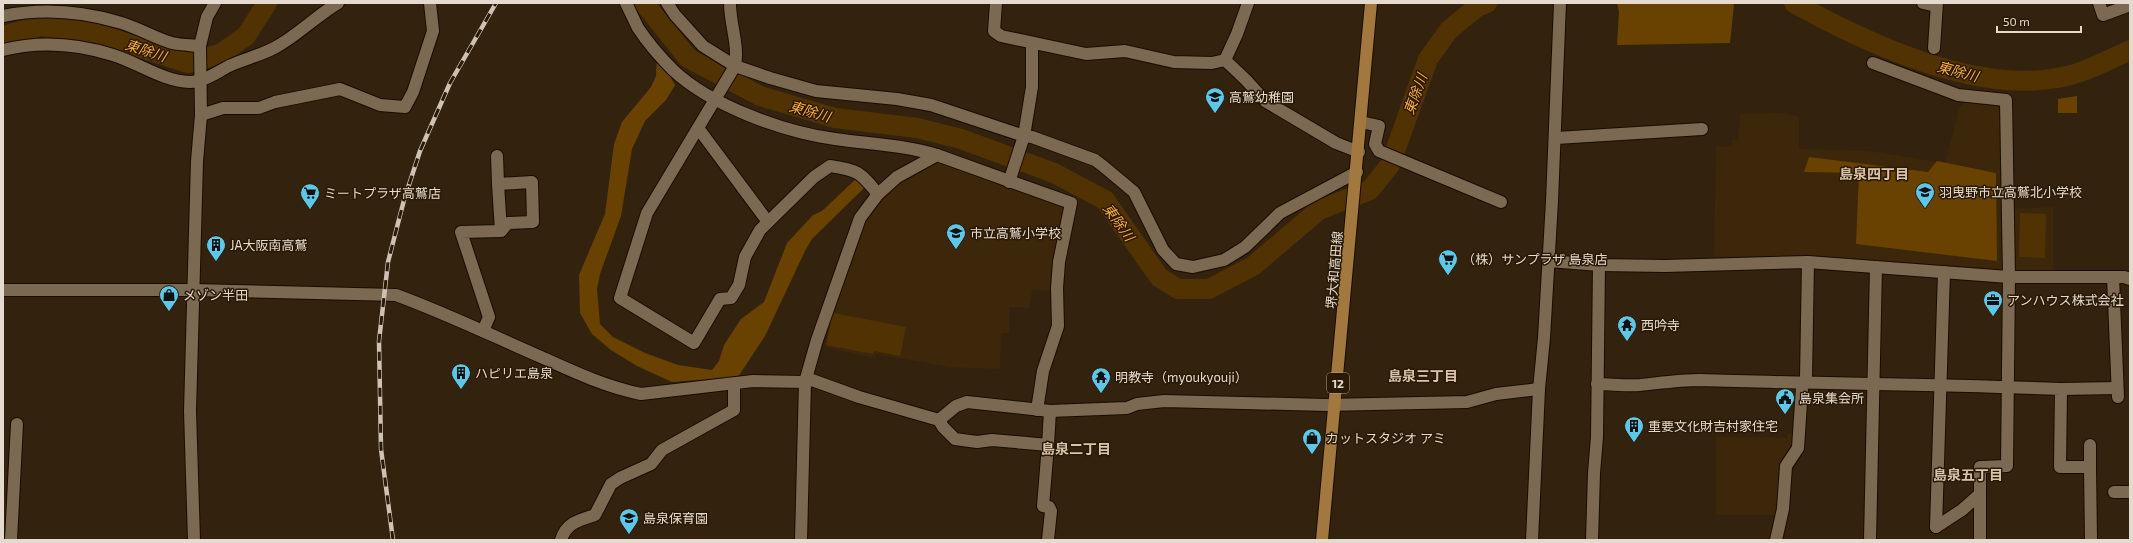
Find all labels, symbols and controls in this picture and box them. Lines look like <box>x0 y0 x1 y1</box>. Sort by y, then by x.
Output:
scale bar <box>1997 8 2081 34</box>
text: 50 m <box>2003 14 2030 28</box>
water label: 東除川 <box>123 35 171 65</box>
water label: 東除川 <box>1936 57 1982 85</box>
water label: 東除川 <box>1400 69 1431 117</box>
school or university icon: 高鷲幼稚園 <box>1204 86 1226 114</box>
place label: 高鷲幼稚園 <box>1229 89 1294 105</box>
water label: 東除川 <box>787 97 834 126</box>
district label: 島泉四丁目 <box>1839 165 1909 182</box>
school or university icon: 羽曳野市立高鷲北小学校 <box>1914 181 1936 209</box>
supermarket icon: ミートプラザ高鷲店 <box>299 182 321 210</box>
place label: 羽曳野市立高鷲北小学校 <box>1939 184 2082 200</box>
place label: ミートプラザ高鷲店 <box>324 185 441 201</box>
water label: 東除川 <box>1100 200 1139 246</box>
school or university icon: 市立高鷲小学校 <box>945 222 967 250</box>
place label: 市立高鷲小学校 <box>970 225 1061 241</box>
street label: 堺大和高田線 <box>1323 230 1345 310</box>
building icon: JA大阪南高鷲 <box>205 234 227 262</box>
place label: JA大阪南高鷲 <box>230 237 308 253</box>
supermarket icon: （株）サンプラザ 島泉店 <box>1437 248 1459 276</box>
place label: （株）サンプラザ 島泉店 <box>1462 251 1608 267</box>
shop icon: メゾン半田 <box>158 284 180 312</box>
place label: メゾン半田 <box>183 287 248 303</box>
office icon: アンハウス株式会社 <box>1982 289 2004 317</box>
place label: アンハウス株式会社 <box>2007 292 2123 308</box>
temple icon: 西吟寺 <box>1616 314 1638 342</box>
place label: 西吟寺 <box>1641 317 1680 333</box>
building icon: ハピリエ島泉 <box>450 362 472 390</box>
place label: ハピリエ島泉 <box>475 365 553 381</box>
temple icon: 明教寺（myoukyouji） <box>1090 366 1112 394</box>
district label: 島泉三丁目 <box>1388 367 1458 384</box>
place label: 明教寺（myoukyouji） <box>1115 369 1248 385</box>
road number: 12 <box>1327 373 1349 393</box>
public building icon: 島泉集会所 <box>1774 387 1796 415</box>
place label: 島泉集会所 <box>1799 390 1864 406</box>
building icon: 重要文化財吉村家住宅 <box>1623 415 1645 443</box>
place label: 重要文化財吉村家住宅 <box>1648 418 1778 434</box>
shop icon: カットスタジオ アミ <box>1301 427 1323 455</box>
place label: カットスタジオ アミ <box>1326 430 1446 446</box>
district label: 島泉二丁目 <box>1041 440 1111 457</box>
district label: 島泉五丁目 <box>1933 466 2003 483</box>
school or university icon: 島泉保育園 <box>618 507 640 535</box>
place label: 島泉保育園 <box>643 510 708 526</box>

